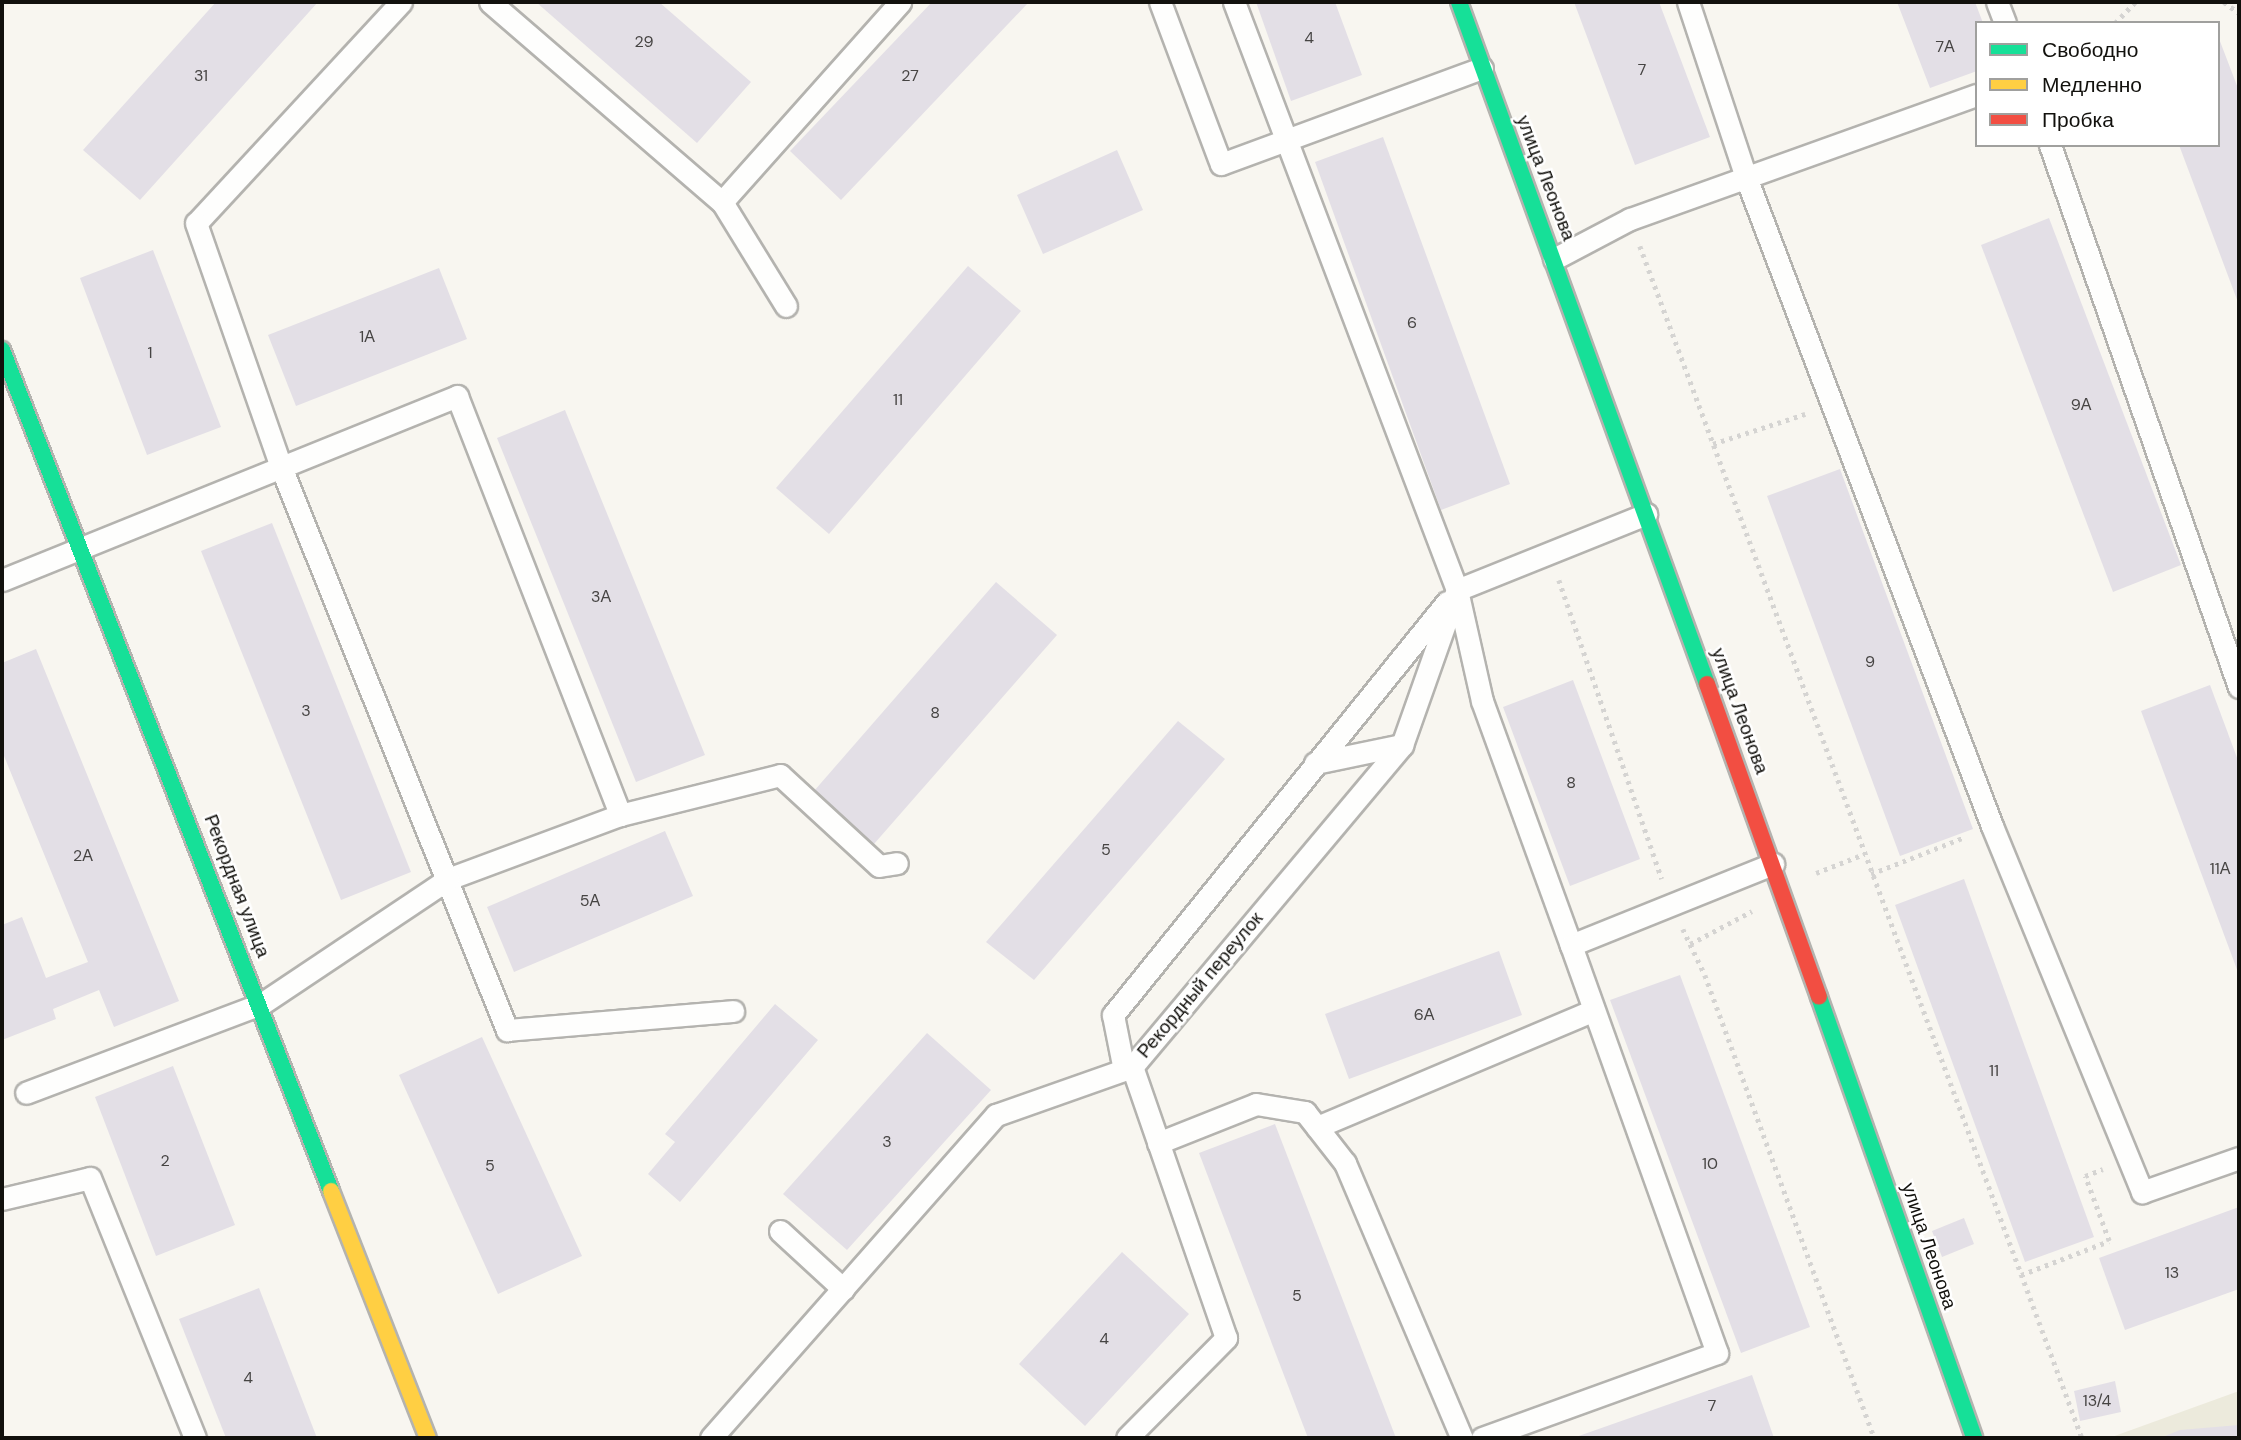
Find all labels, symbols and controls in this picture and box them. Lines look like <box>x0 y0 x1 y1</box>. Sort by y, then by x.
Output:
legend <box>1975 21 2220 147</box>
house number: 4 <box>1304 28 1314 48</box>
house number: 29 <box>634 32 654 52</box>
text: Свободно <box>2042 36 2139 64</box>
house number: 7А <box>1935 37 1955 57</box>
house number: 7 <box>1638 60 1646 80</box>
house number: 31 <box>194 66 208 86</box>
house number: 27 <box>901 66 919 86</box>
text: Медленно <box>2042 71 2142 99</box>
text: Пробка <box>2042 106 2114 134</box>
street label: улица Леонова <box>1512 112 1580 244</box>
house number: 6 <box>1407 313 1417 333</box>
house number: 1А <box>359 327 375 347</box>
house number: 1 <box>148 343 152 363</box>
house number: 11 <box>893 390 903 410</box>
house number: 9А <box>2071 395 2091 415</box>
house number: 3А <box>591 587 611 607</box>
street label: улица Леонова <box>1707 645 1773 777</box>
house number: 9 <box>1865 652 1875 672</box>
house number: 3 <box>301 701 311 721</box>
house number: 8 <box>930 703 940 723</box>
house number: 8 <box>1566 773 1576 793</box>
street label: Рекордная улица <box>199 811 275 961</box>
house number: 5 <box>1101 840 1111 860</box>
house number: 2А <box>73 846 93 866</box>
house number: 11А <box>2210 859 2230 879</box>
house number: 5А <box>580 891 600 911</box>
street label: Рекордный переулок <box>1132 907 1268 1063</box>
house number: 6А <box>1414 1005 1434 1025</box>
house number: 11 <box>1989 1061 1999 1081</box>
house number: 3 <box>882 1132 892 1152</box>
house number: 2 <box>160 1151 170 1171</box>
house number: 10 <box>1702 1154 1718 1174</box>
house number: 5 <box>485 1156 495 1176</box>
street label: улица Леонова <box>1897 1180 1961 1312</box>
house number: 13 <box>2165 1263 2179 1283</box>
house number: 5 <box>1292 1286 1302 1306</box>
house number: 4 <box>1099 1329 1109 1349</box>
house number: 4 <box>243 1368 253 1388</box>
house number: 13/4 <box>2083 1391 2111 1411</box>
house number: 7 <box>1708 1396 1716 1416</box>

